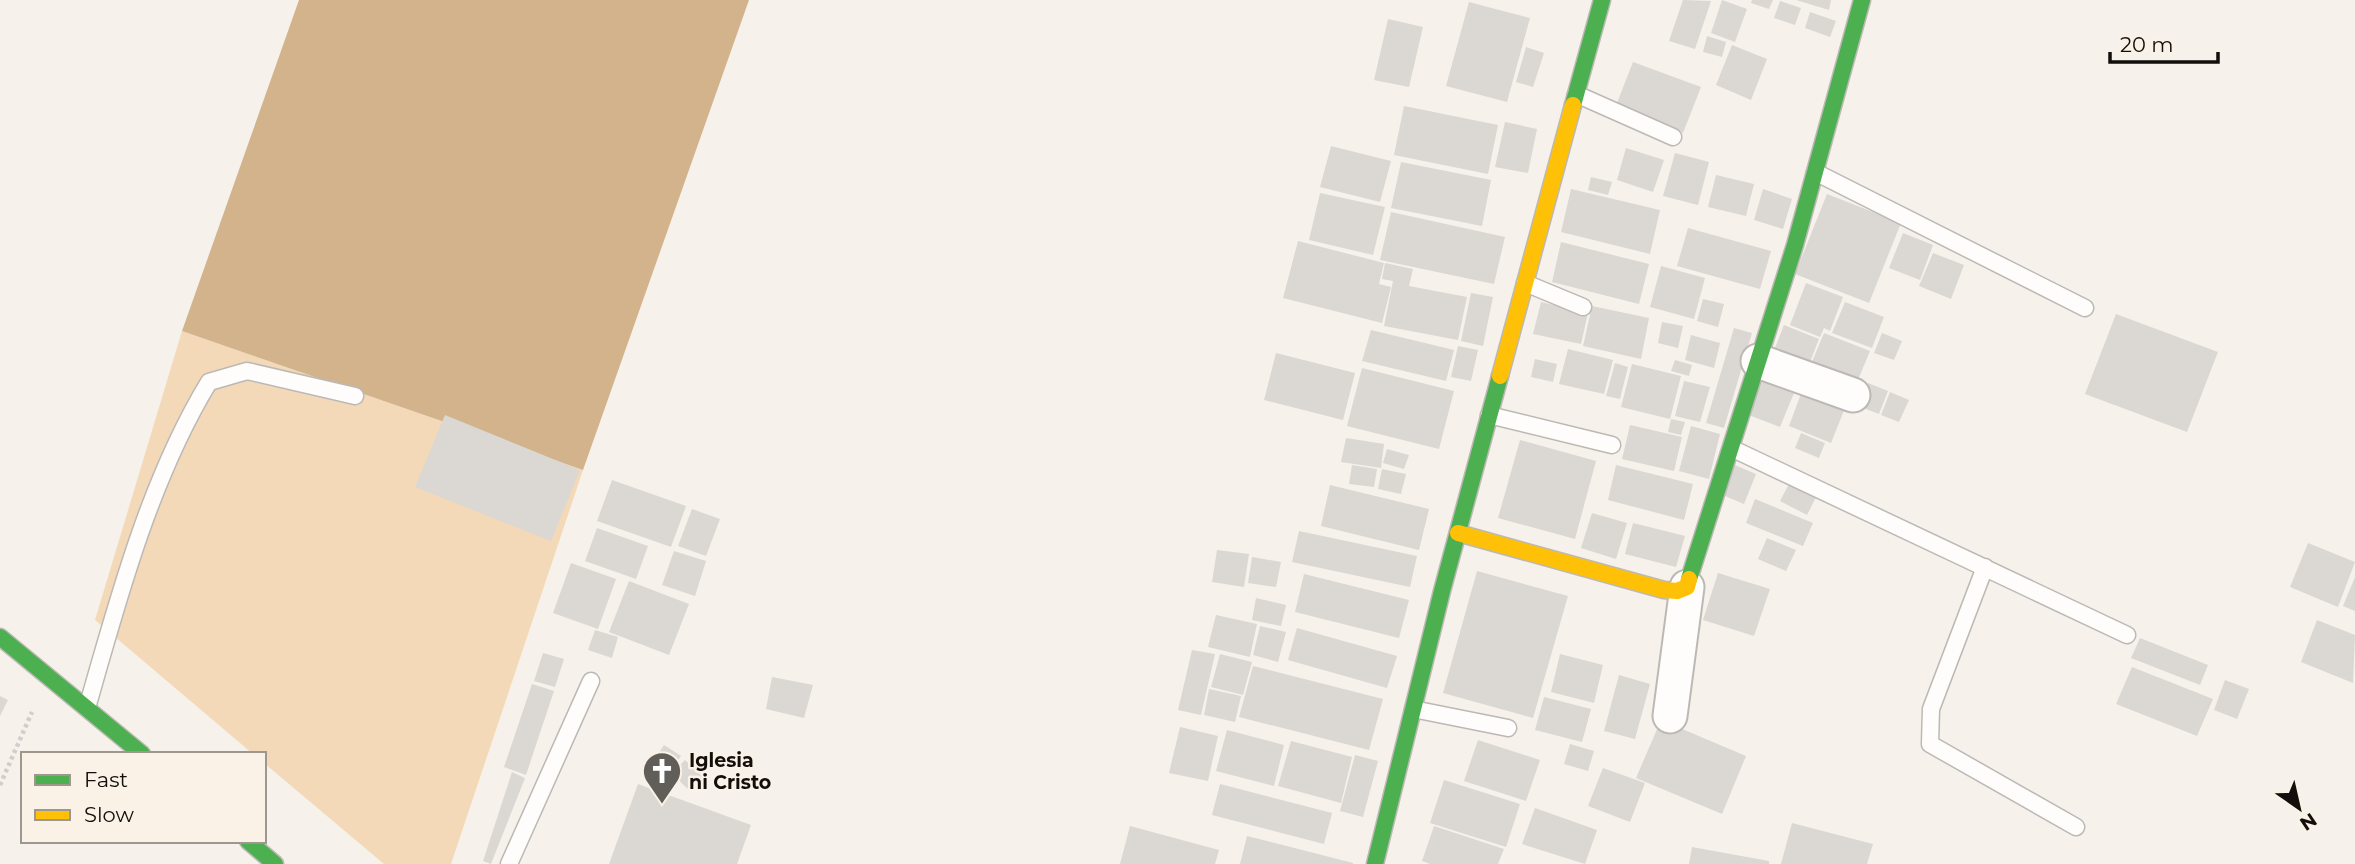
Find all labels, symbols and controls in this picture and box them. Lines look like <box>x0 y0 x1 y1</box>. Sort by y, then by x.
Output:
scale bar <box>2110 21 2218 65</box>
text: 20 m <box>2120 32 2174 57</box>
place label: Iglesia ni Cristo <box>689 749 771 794</box>
church icon: Iglesia ni Cristo <box>641 750 683 805</box>
legend <box>21 752 266 843</box>
text: Fast <box>84 767 128 792</box>
north arrow <box>2264 773 2334 843</box>
text: Slow <box>84 802 134 827</box>
text: N <box>2295 808 2321 836</box>

